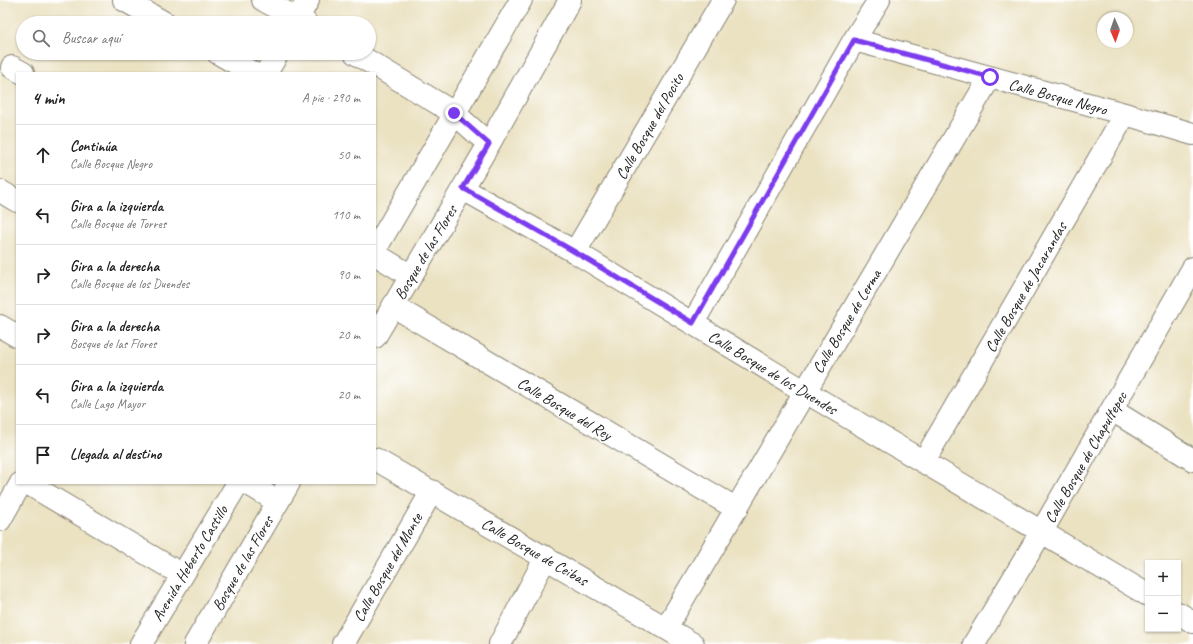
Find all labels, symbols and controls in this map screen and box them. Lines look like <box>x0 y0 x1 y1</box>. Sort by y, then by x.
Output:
north arrow <box>1097 12 1133 48</box>
search box <box>16 16 376 60</box>
icon: search <box>30 27 52 49</box>
text: Buscar aquí <box>62 29 121 48</box>
route start <box>981 68 999 86</box>
street label: Calle Bosque del Pocito <box>611 69 689 183</box>
street label: Calle Bosque Negro <box>1006 74 1110 120</box>
text: 4 min <box>32 88 65 109</box>
text: A pie · 290 m <box>302 90 360 106</box>
route end <box>445 104 463 122</box>
text: Continúa <box>70 137 117 156</box>
icon: ahead <box>32 144 54 166</box>
text: 50 m <box>338 147 360 163</box>
text: Calle Bosque Negro <box>70 156 152 172</box>
text: Gira a la izquierda <box>70 197 163 216</box>
street label: Bosque de las Flores <box>390 200 463 303</box>
icon: left <box>32 204 54 226</box>
text: 110 m <box>332 207 360 223</box>
text: Calle Bosque de Torres <box>70 216 166 232</box>
street label: Calle Bosque de Jacarandas <box>980 218 1072 356</box>
text: Gira a la derecha <box>70 257 159 276</box>
icon: right <box>32 264 54 286</box>
street label: Calle Bosque de Lerma <box>808 265 887 377</box>
text: 90 m <box>338 267 360 283</box>
text: Calle Bosque de los Duendes <box>70 276 189 292</box>
text: Gira a la derecha <box>70 317 159 336</box>
icon: right <box>32 324 54 346</box>
street label: Calle Bosque de los Duendes <box>704 326 842 420</box>
text: 20 m <box>338 327 360 343</box>
text: Bosque de las Flores <box>70 336 156 352</box>
street label: Calle Bosque del Rey <box>514 373 617 446</box>
text: Gira a la izquierda <box>70 377 163 396</box>
icon: left <box>32 384 54 406</box>
text: 20 m <box>338 387 360 403</box>
street label: Calle Bosque de Chapultepec <box>1040 387 1132 527</box>
text: Calle Lago Mayor <box>70 396 145 412</box>
icon: arrive <box>32 444 54 466</box>
text: Llegada al destino <box>70 445 161 464</box>
street label: Avenida Heberto Castillo <box>147 501 233 625</box>
street label: Calle Bosque del Monte <box>349 508 428 625</box>
street label: Bosque de las Flores <box>208 511 279 615</box>
street label: Calle Bosque de Ceibas <box>478 513 592 591</box>
map controls <box>1145 560 1181 632</box>
button: + <box>1145 560 1181 596</box>
button: − <box>1145 596 1181 632</box>

